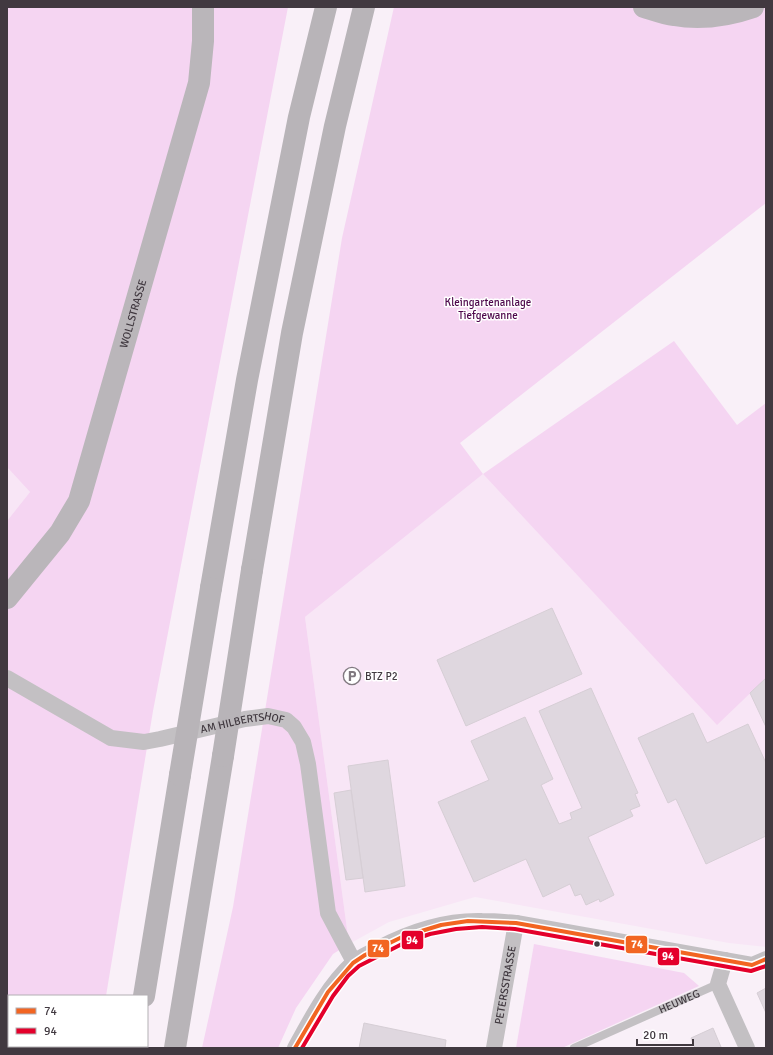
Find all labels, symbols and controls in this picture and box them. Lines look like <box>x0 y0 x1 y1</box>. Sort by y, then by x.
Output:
street label: WOLLSTRASSE <box>117 278 149 350</box>
park label: Kleingartenanlage Tiefgewanne <box>445 296 531 322</box>
parking icon: BTZ P2 <box>342 666 362 686</box>
place label: BTZ P2 <box>365 670 398 683</box>
street label: AM HILBERTSHOF <box>199 709 286 736</box>
line badge: 94 <box>401 930 424 950</box>
text: 94 <box>406 934 418 947</box>
line badge: 74 <box>625 935 648 954</box>
text: 74 <box>631 938 643 951</box>
line badge: 74 <box>367 939 390 958</box>
unlabelled marker <box>592 939 602 949</box>
text: 74 <box>372 942 384 955</box>
street label: PETERSSTRASSE <box>492 944 518 1025</box>
line badge: 94 <box>657 947 680 966</box>
text: 94 <box>662 950 674 963</box>
street label: HEUWEG <box>657 986 702 1016</box>
legend <box>8 995 148 1047</box>
text: 74 <box>44 1004 57 1019</box>
scale bar <box>637 1021 693 1047</box>
text: 94 <box>44 1024 57 1039</box>
text: 20 m <box>643 1028 668 1043</box>

